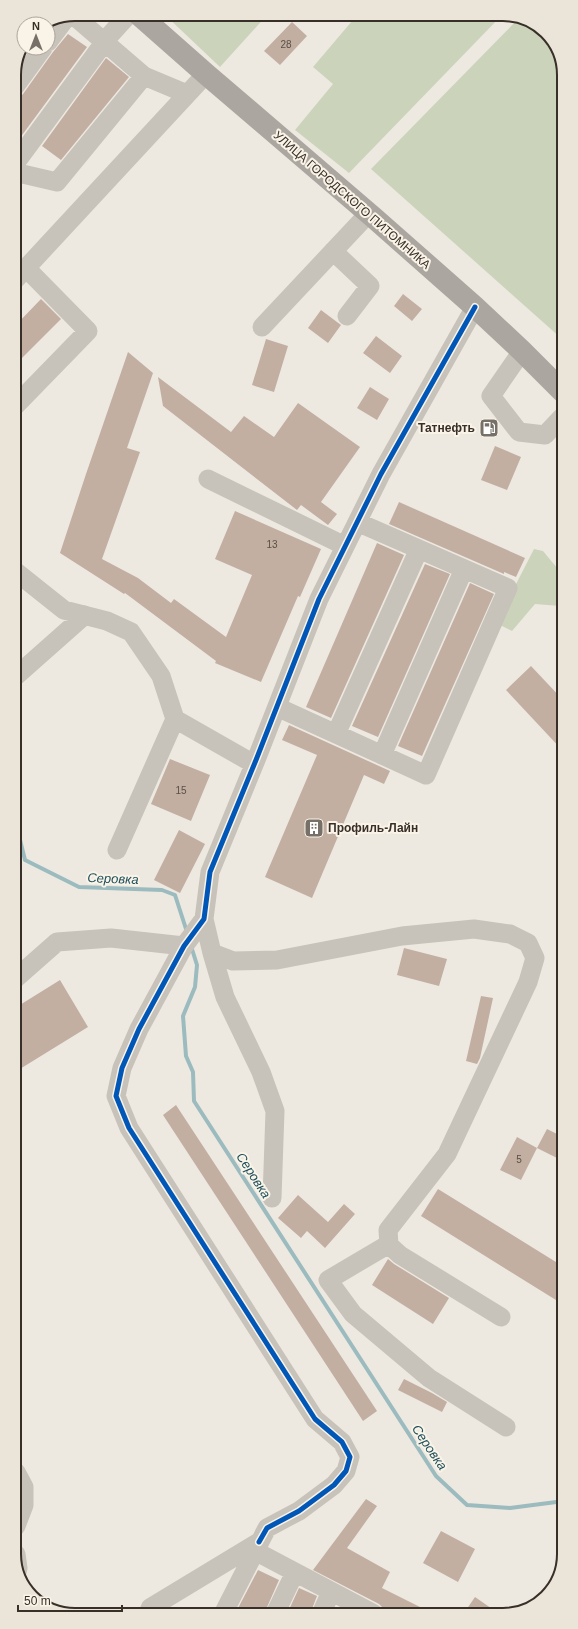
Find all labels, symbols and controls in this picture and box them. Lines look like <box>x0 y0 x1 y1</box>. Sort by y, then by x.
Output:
north arrow <box>16 16 56 56</box>
text: N <box>32 20 40 32</box>
house number: 28 <box>280 39 292 50</box>
street label: УЛИЦА ГОРОДСКОГО ПИТОМНИКА <box>271 128 433 272</box>
fuel station icon: Татнефть <box>478 417 500 439</box>
place label: Татнефть <box>418 421 475 435</box>
house number: 13 <box>266 539 278 550</box>
house number: 15 <box>175 785 187 796</box>
building icon: Профиль-Лайн <box>303 817 325 839</box>
place label: Профиль-Лайн <box>328 821 418 835</box>
water label: Серовка <box>87 870 139 887</box>
water label: Серовка <box>233 1150 274 1201</box>
house number: 5 <box>516 1154 522 1165</box>
water label: Серовка <box>409 1422 450 1473</box>
scale bar <box>18 1587 122 1613</box>
text: 50 m <box>24 1594 51 1608</box>

